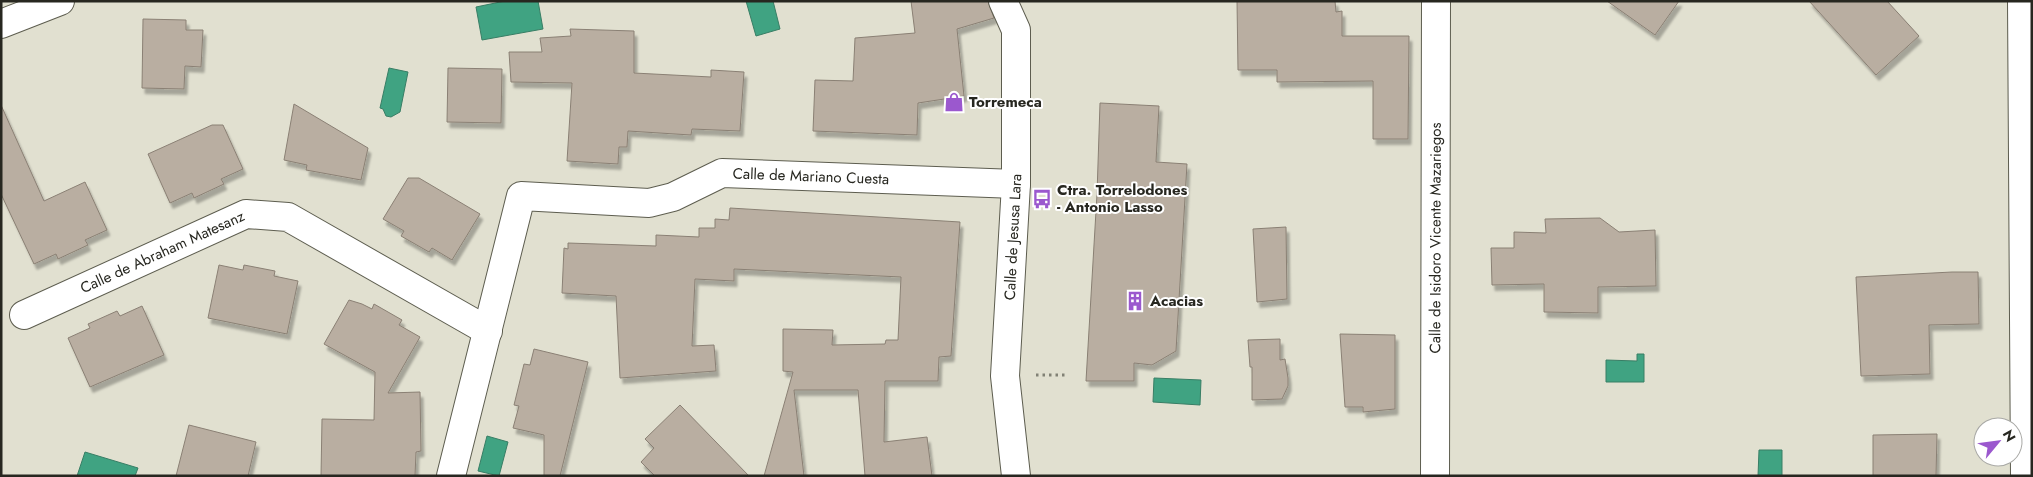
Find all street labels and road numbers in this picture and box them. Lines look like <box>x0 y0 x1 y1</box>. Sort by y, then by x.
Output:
street label: Calle de Isidoro Vicente Mazariegos <box>1424 122 1447 354</box>
street label: Calle de Mariano Cuesta <box>732 162 889 190</box>
street label: Calle de Jesusa Lara <box>999 173 1027 301</box>
street label: Calle de Abraham Matesanz <box>77 205 248 299</box>

